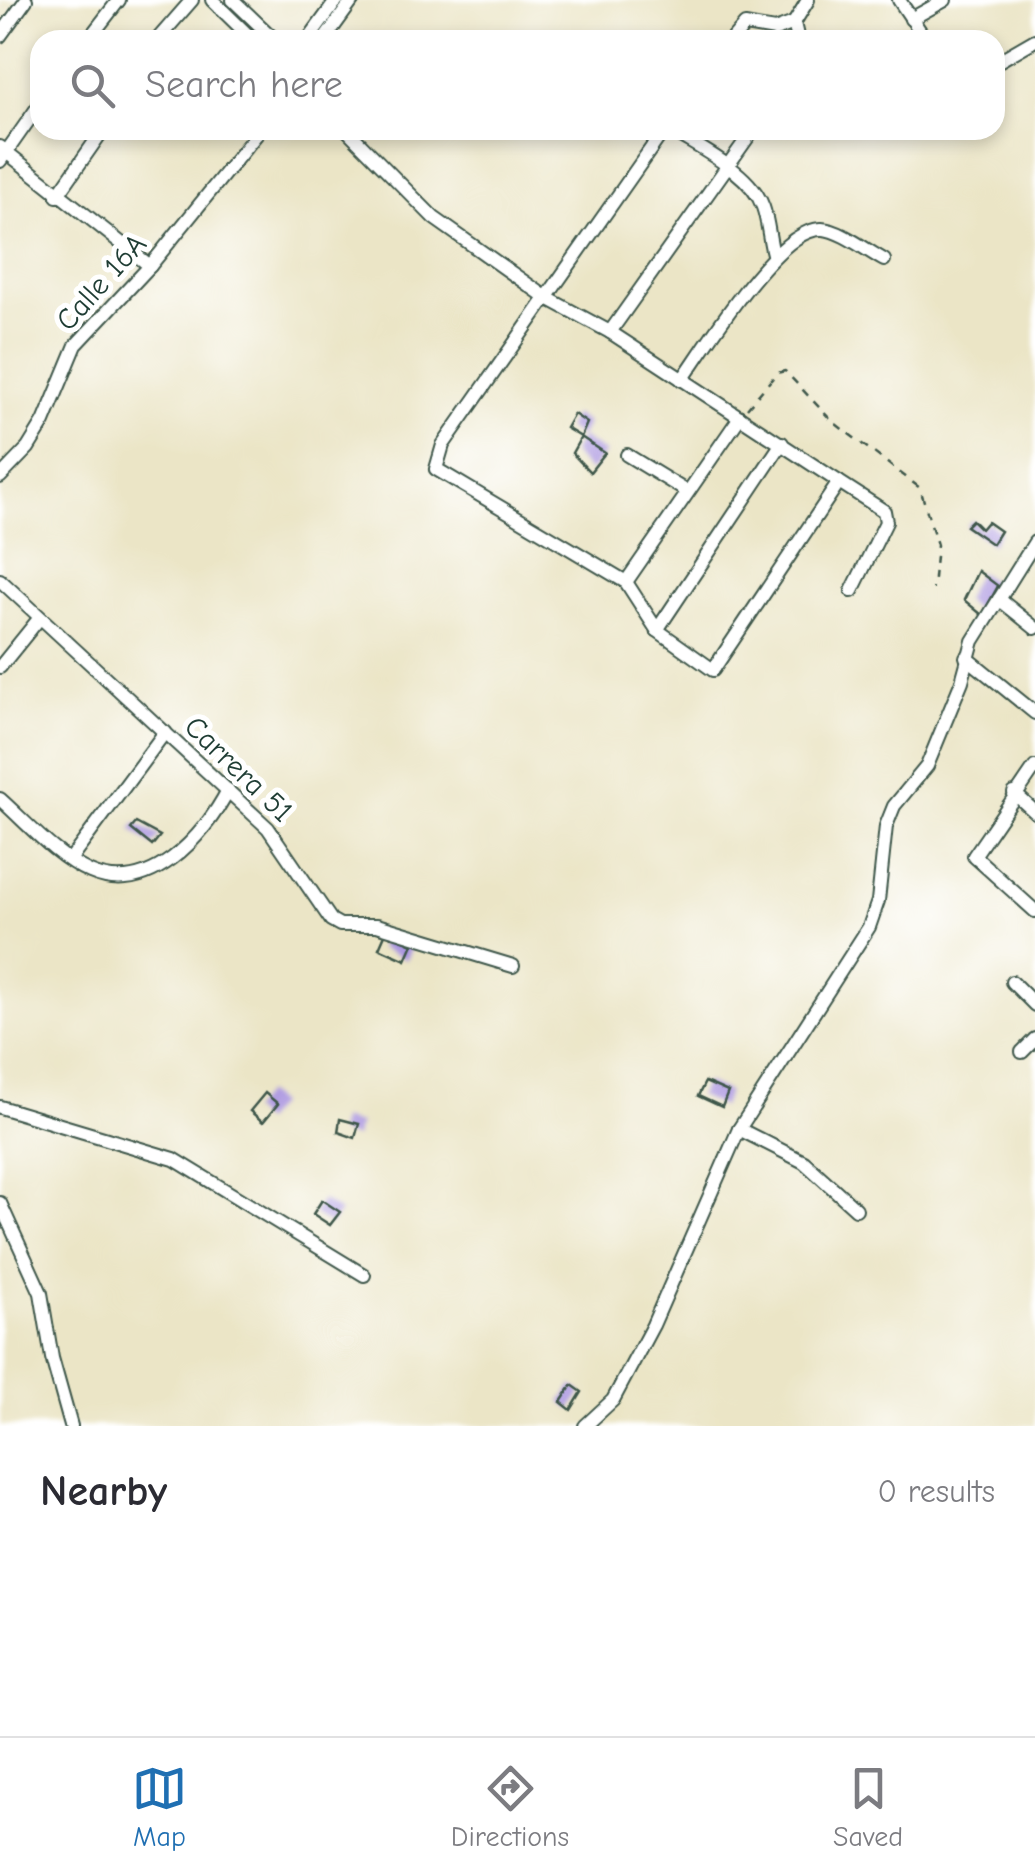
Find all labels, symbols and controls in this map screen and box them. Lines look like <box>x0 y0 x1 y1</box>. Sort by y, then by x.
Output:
search box <box>30 30 1005 140</box>
icon: search <box>65 58 120 113</box>
text: Search here <box>145 63 343 107</box>
street label: Calle 16A <box>49 227 154 338</box>
street label: Carrera 51 <box>177 709 300 830</box>
text: Nearby <box>40 1467 167 1516</box>
text: 0 results <box>878 1473 995 1510</box>
tab: Map <box>132 1761 187 1853</box>
tab: Directions <box>451 1761 569 1853</box>
tab: Saved <box>833 1761 903 1853</box>

